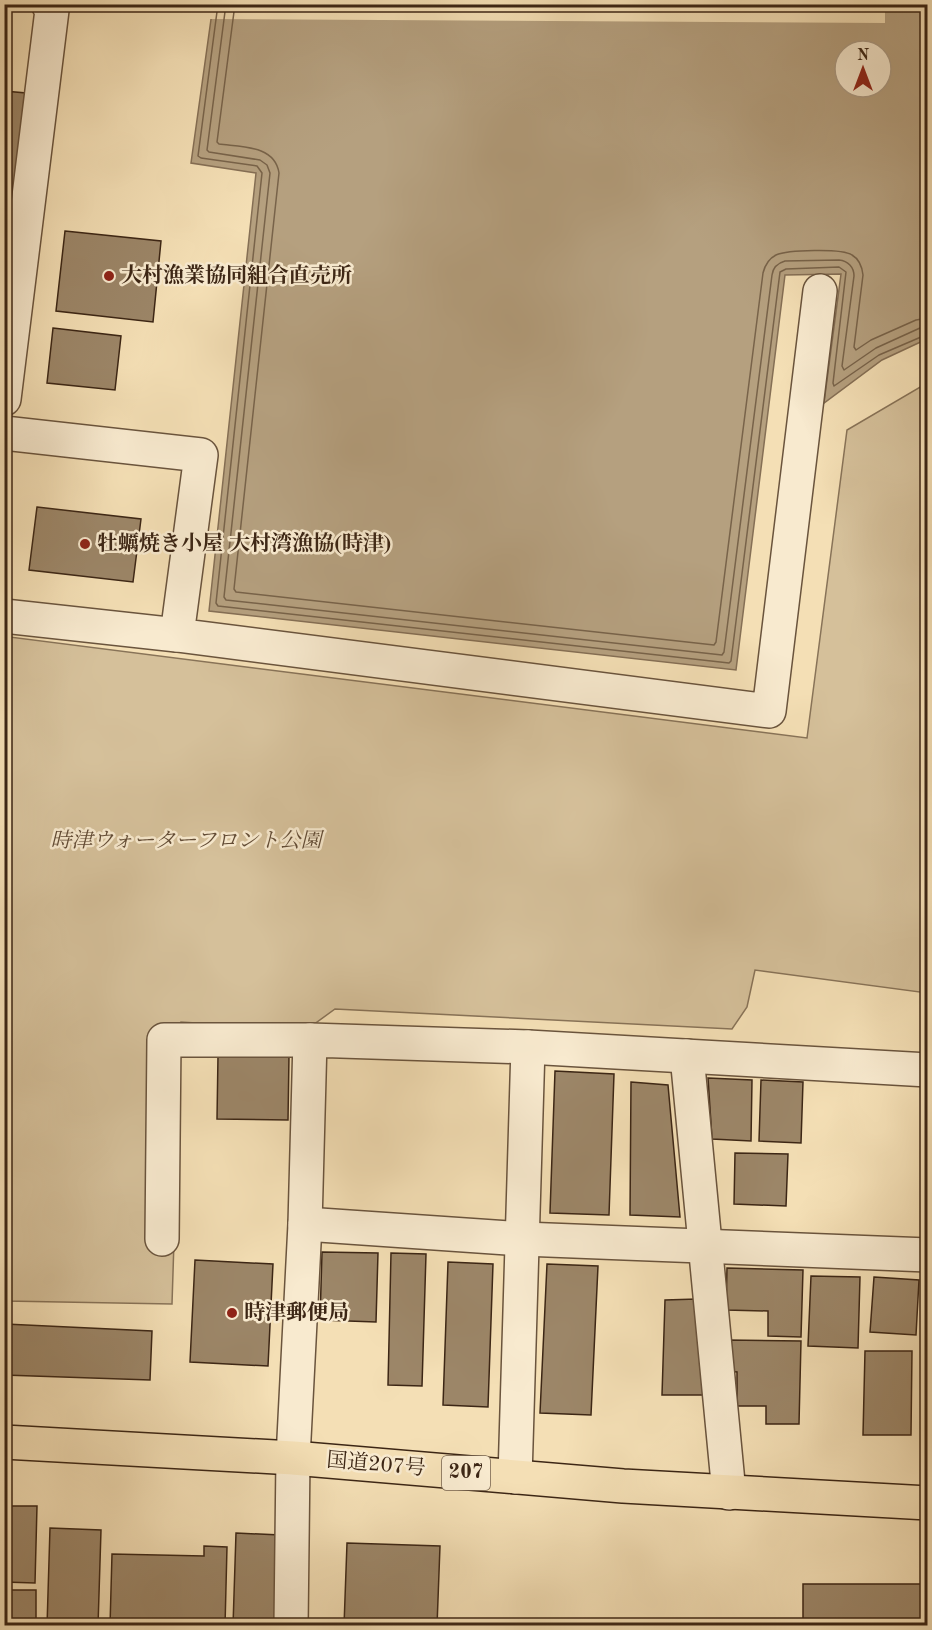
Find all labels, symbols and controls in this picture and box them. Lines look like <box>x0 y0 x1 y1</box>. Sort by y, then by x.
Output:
north arrow <box>833 39 893 99</box>
text: N <box>857 48 870 64</box>
place label: 大村漁業協同組合直売所 <box>121 263 352 287</box>
marker: 大村漁業協同組合直売所 <box>102 269 116 283</box>
place label: 牡蠣焼き小屋 大村湾漁協(時津) <box>97 531 391 555</box>
marker: 牡蠣焼き小屋 大村湾漁協(時津) <box>78 537 92 551</box>
park label: 時津ウォーターフロント公園 <box>50 829 325 852</box>
place label: 時津郵便局 <box>244 1301 349 1324</box>
marker: 時津郵便局 <box>225 1306 239 1320</box>
street label: 国道207号 <box>326 1448 427 1480</box>
road number: 207 <box>442 1456 490 1490</box>

